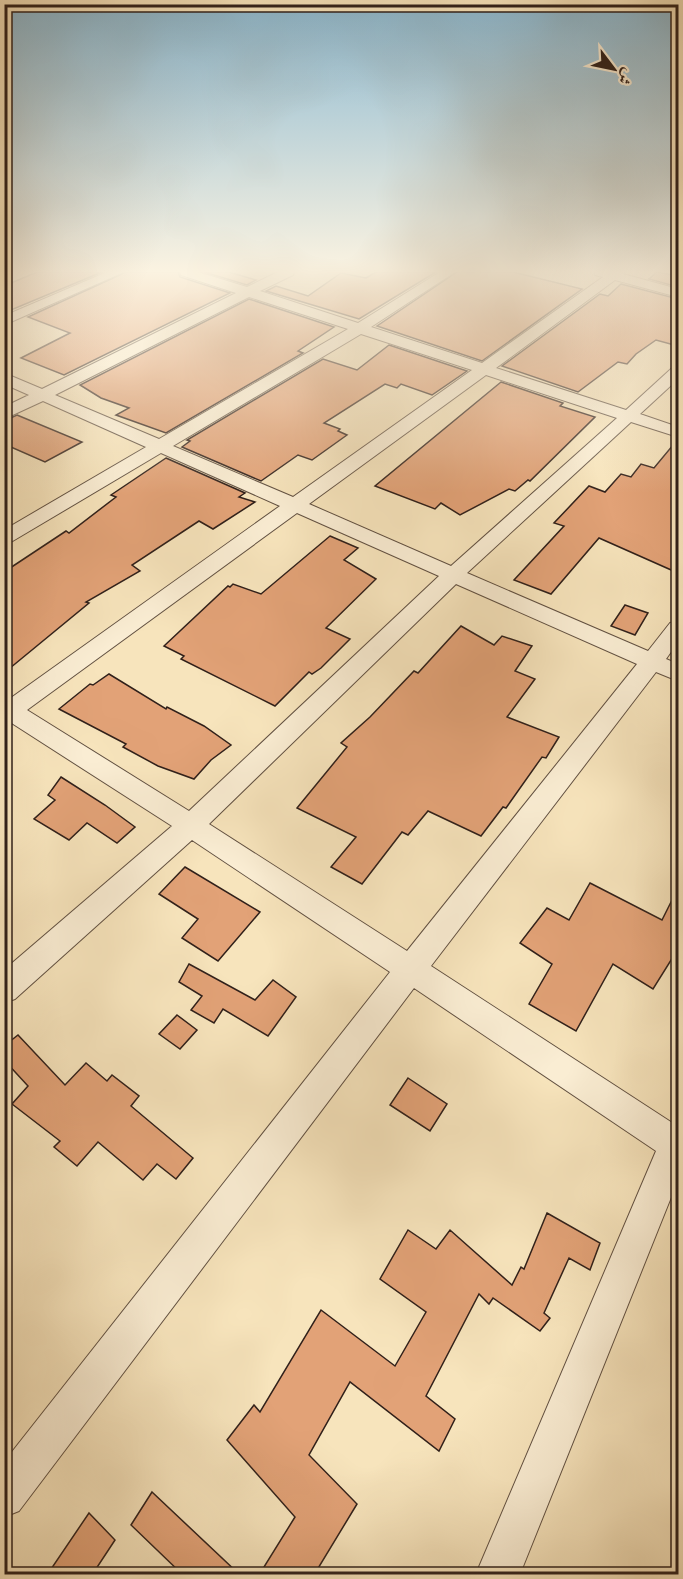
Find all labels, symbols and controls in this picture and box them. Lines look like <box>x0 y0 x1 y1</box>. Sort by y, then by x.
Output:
north arrow <box>584 39 644 99</box>
text: ش <box>612 64 639 89</box>

